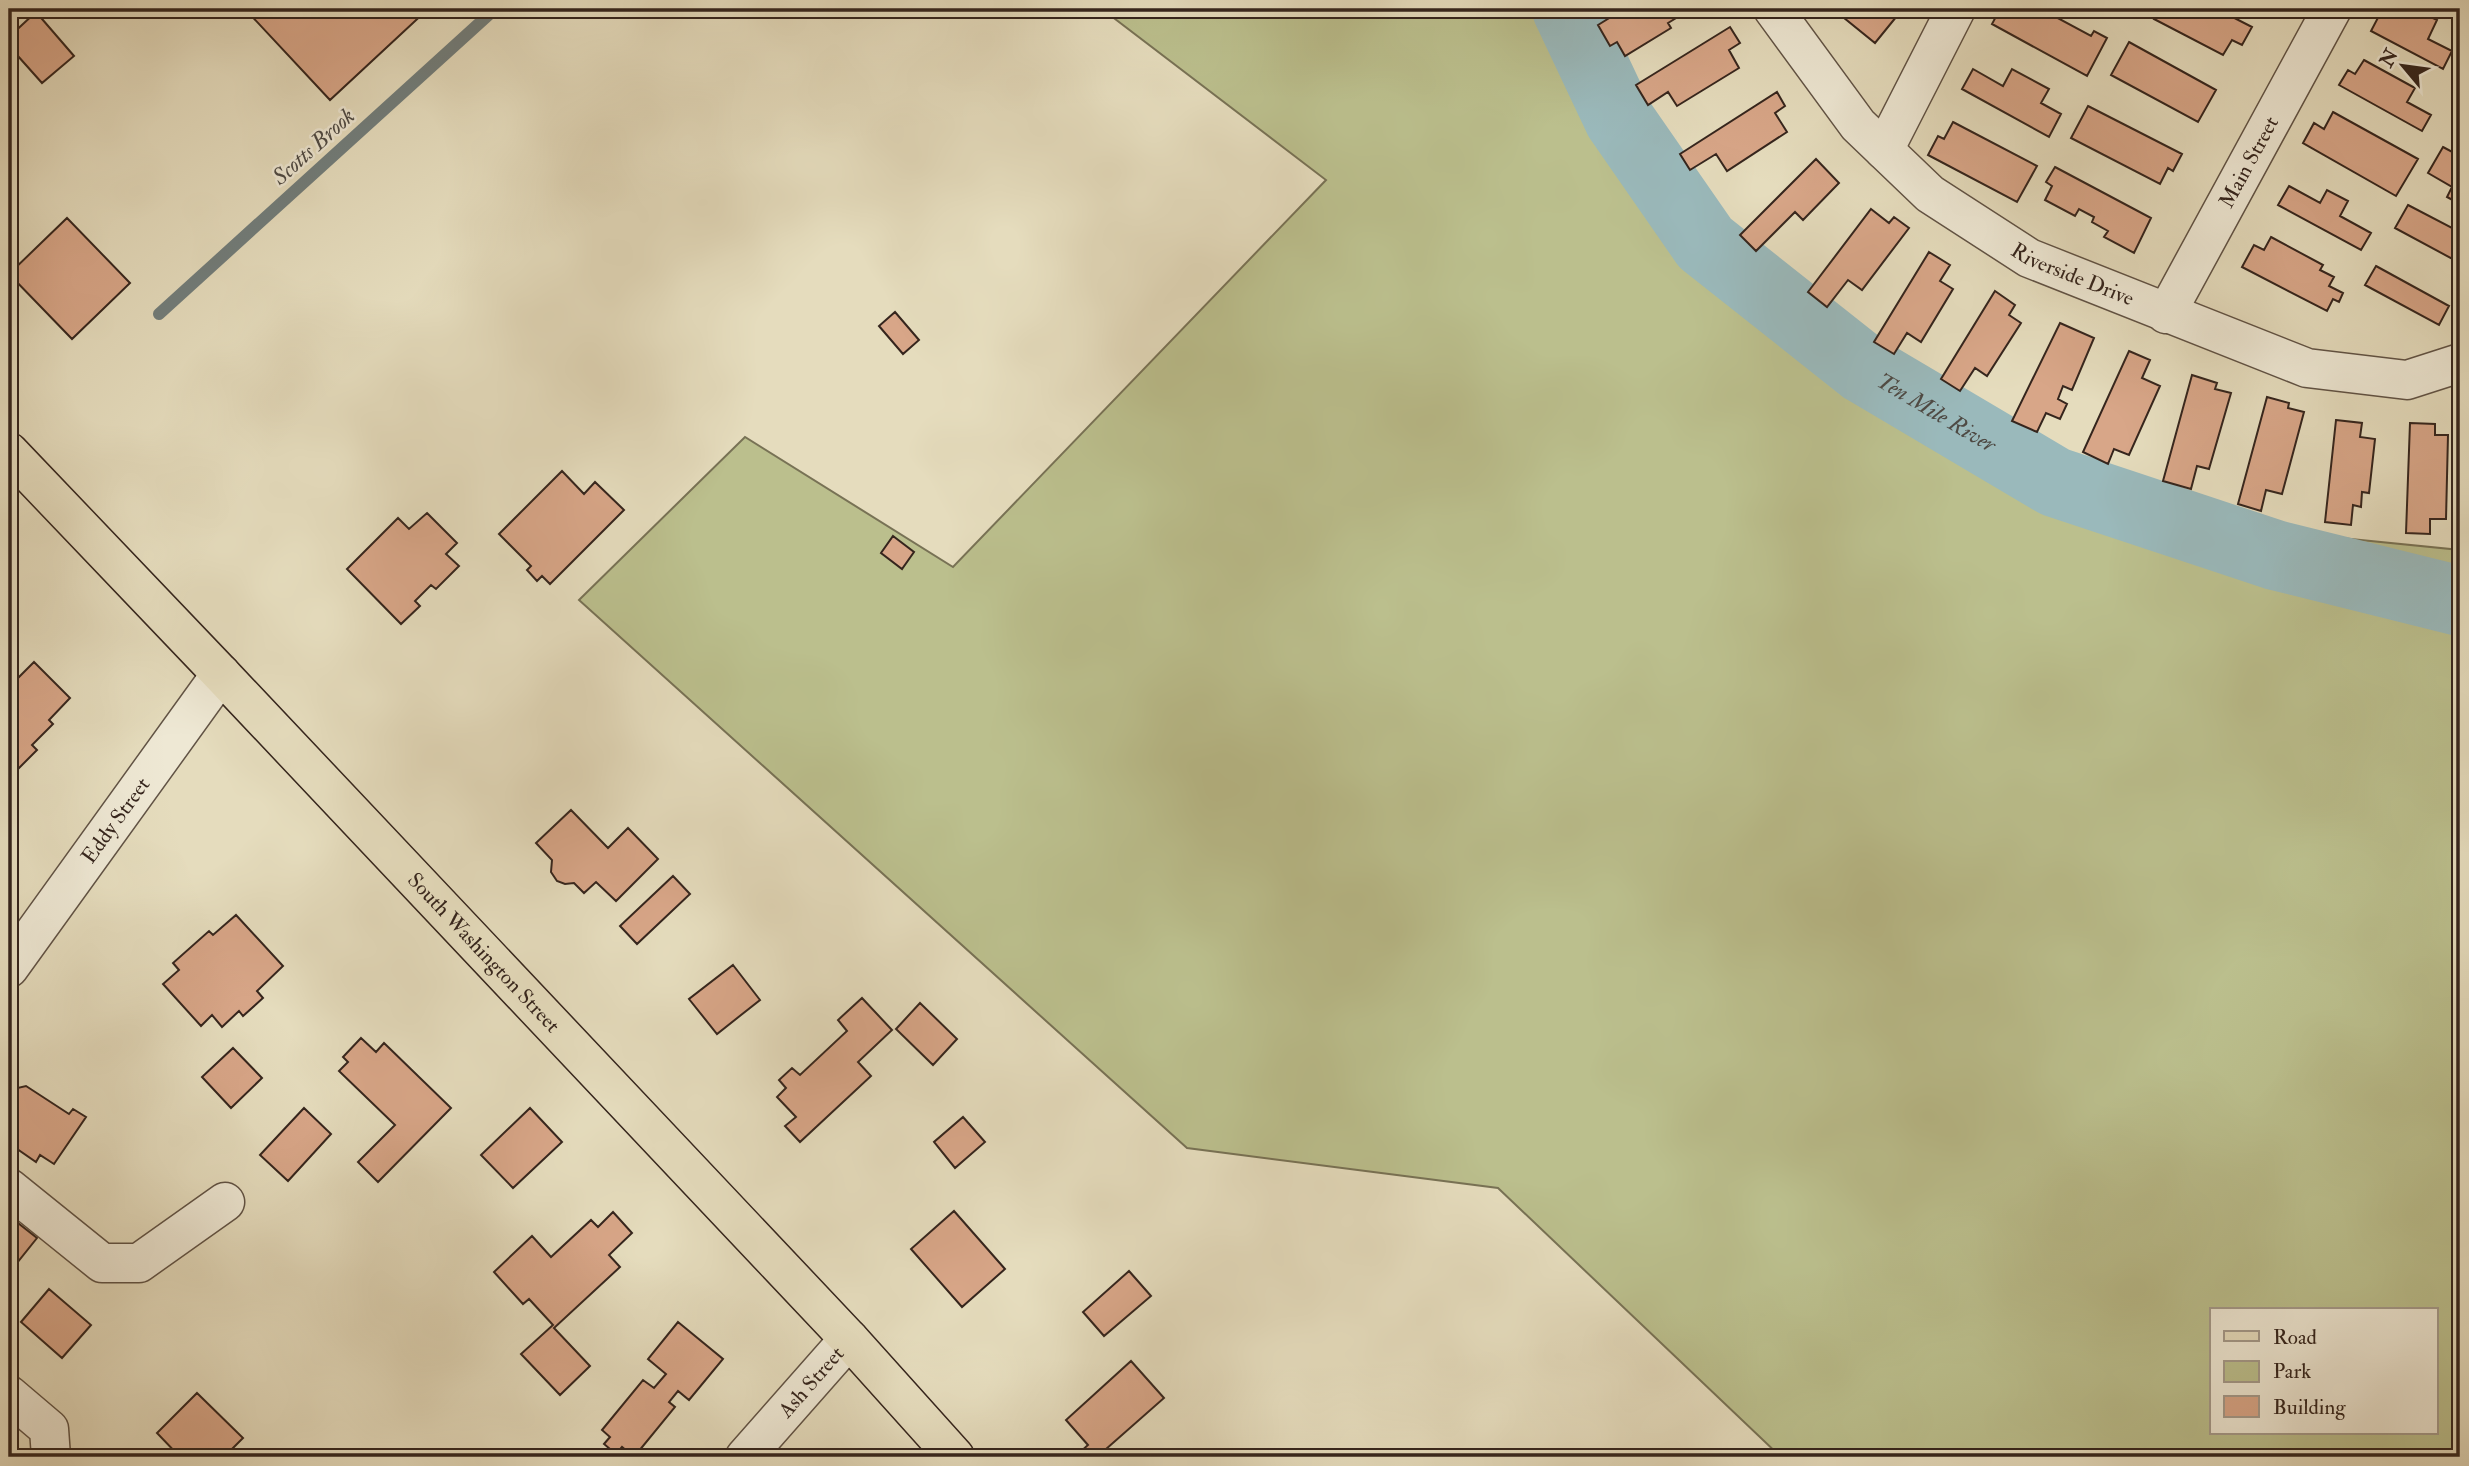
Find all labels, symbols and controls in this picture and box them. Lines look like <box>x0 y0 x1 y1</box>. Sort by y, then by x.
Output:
north arrow <box>2368 32 2438 102</box>
text: N <box>2374 44 2404 72</box>
water label: Scotts Brook <box>265 102 361 192</box>
street label: Main Street <box>2213 112 2285 213</box>
street label: Riverside Drive <box>2006 237 2138 312</box>
water label: Ten Mile River <box>1872 366 2003 460</box>
street label: Eddy Street <box>76 772 156 869</box>
street label: South Washington Street <box>401 867 566 1039</box>
legend <box>2210 1308 2438 1434</box>
text: Road <box>2273 1324 2318 1351</box>
street label: Ash Street <box>772 1341 850 1424</box>
text: Park <box>2273 1358 2311 1385</box>
text: Building <box>2273 1394 2346 1421</box>

